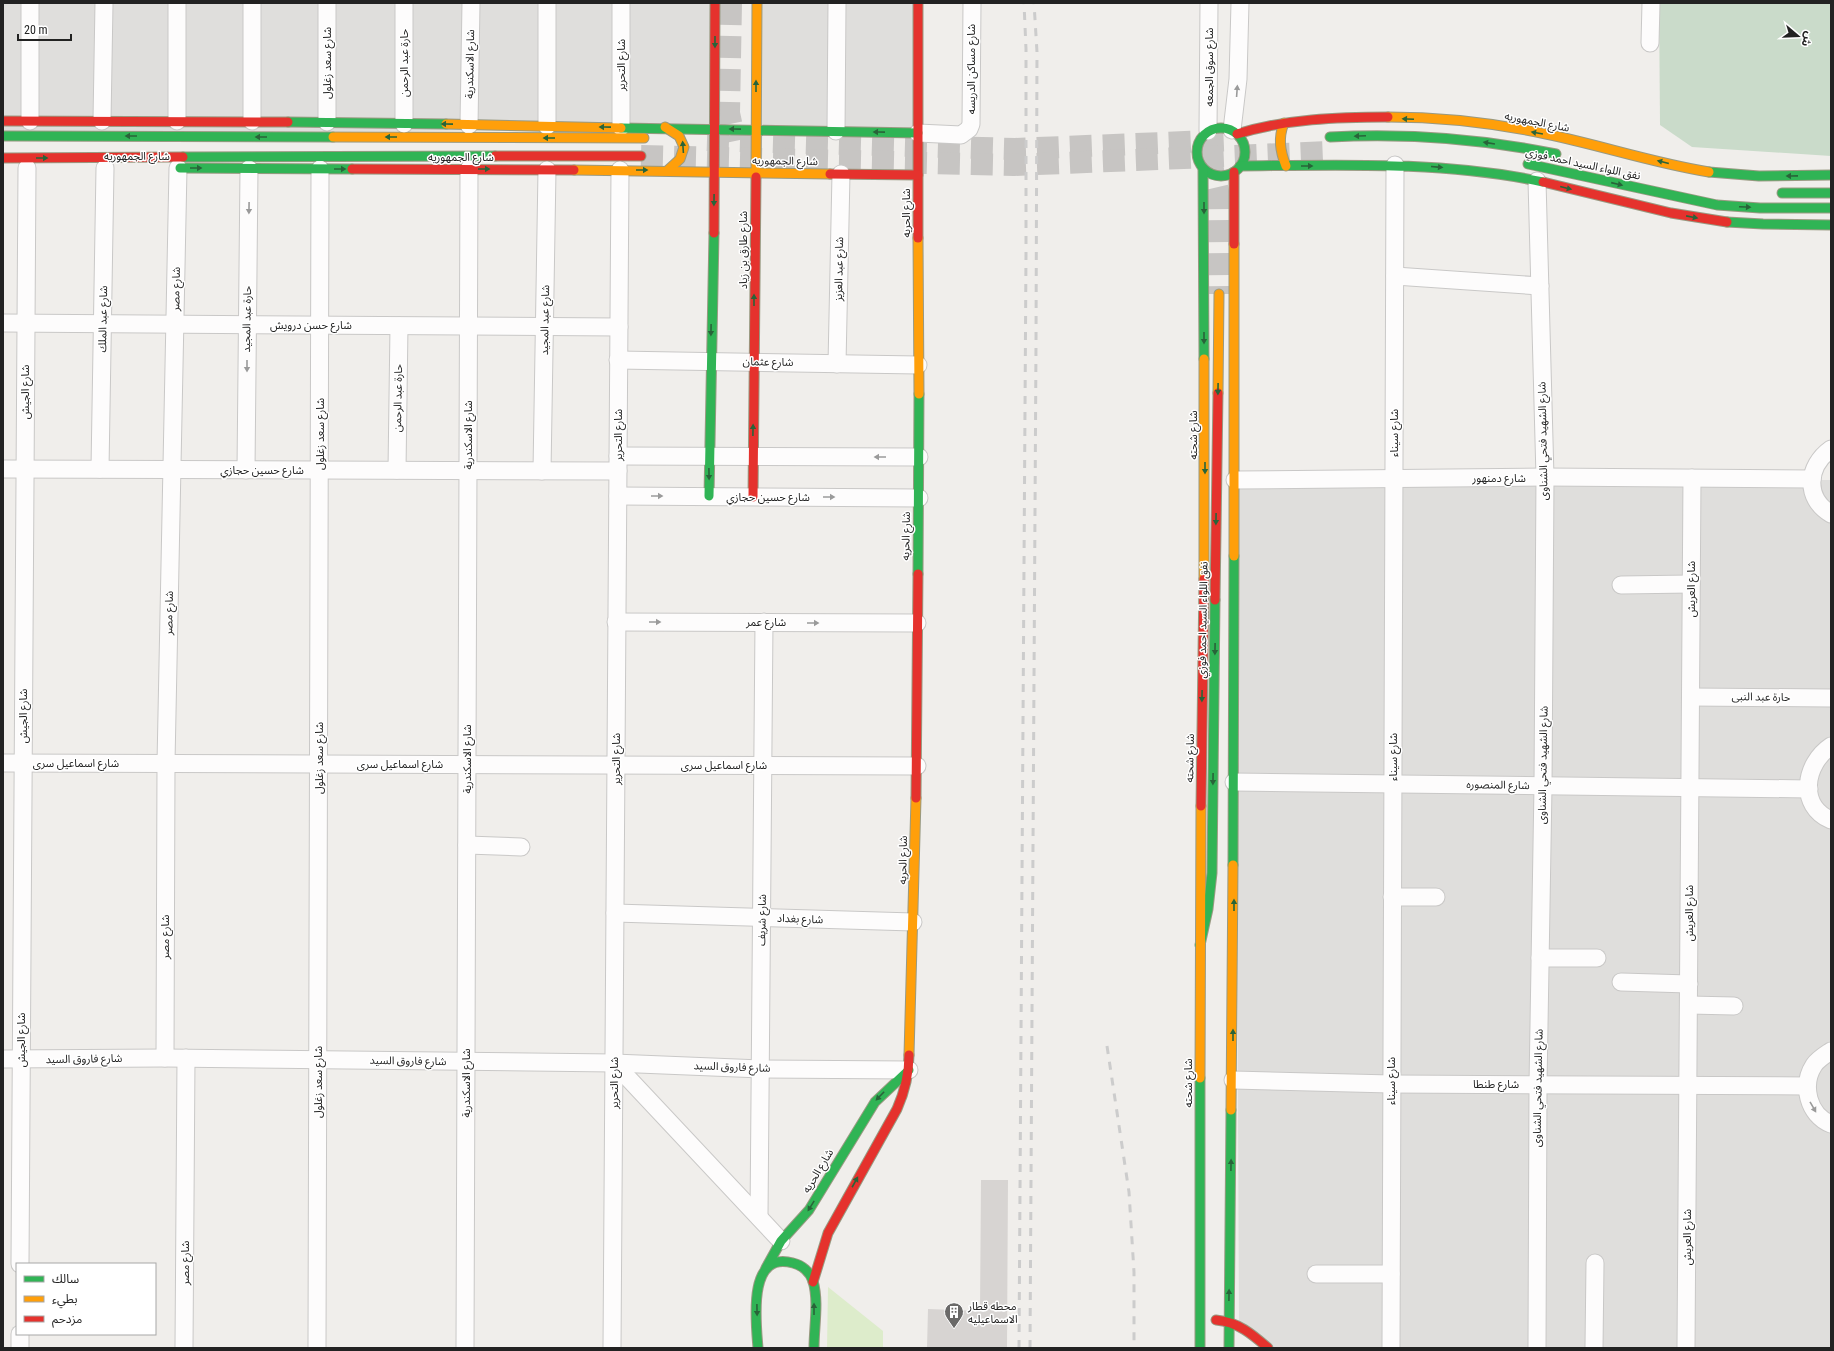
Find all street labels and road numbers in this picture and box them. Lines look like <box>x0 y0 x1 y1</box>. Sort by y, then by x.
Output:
street label: شارع مساكن الدريسه <box>965 23 979 114</box>
street label: شارع سعد زغلول <box>321 27 335 99</box>
street label: شارع سوق الجمعه <box>1203 27 1217 106</box>
street label: حارة عبد الرحمن <box>398 28 411 97</box>
street label: شارع الاسكندرية <box>463 29 478 99</box>
street label: شارع التحرير <box>615 39 629 92</box>
street label: شارع الجمهوريه <box>1503 109 1571 136</box>
street label: نفق اللواء السيد احمد فوزي <box>1524 145 1642 185</box>
street label: شارع الجمهوريه <box>104 150 170 164</box>
street label: شارع الجمهوريه <box>428 151 494 165</box>
street label: شارع الجمهوريه <box>752 154 818 169</box>
street label: شارع الحريه <box>900 188 914 238</box>
street label: شارع طارق بن زياد <box>737 210 751 289</box>
street label: شارع عبد العزيز <box>832 236 847 302</box>
street label: شارع مصر <box>169 266 184 312</box>
street label: شارع عبد المجيد <box>538 284 553 355</box>
street label: شارع عبد الملك <box>96 285 111 353</box>
street label: حارة عبد المجيد <box>240 285 254 352</box>
street label: شارع حسن درويش <box>270 319 352 333</box>
street label: شارع عثمان <box>743 355 794 370</box>
street label: حارة عبد الرحمن <box>391 363 405 432</box>
street label: شارع الجيش <box>19 364 33 419</box>
street label: شارع الشهيد فتحي الشناوى <box>1535 381 1553 500</box>
street label: شارع سعد زغلول <box>314 398 328 470</box>
street label: شارع الاسكندرية <box>462 400 476 470</box>
street label: شارع التحرير <box>612 409 626 462</box>
street label: شارع سيناء <box>1388 409 1402 457</box>
street label: شارع شحته <box>1187 410 1201 460</box>
street label: شارع حسين حجازي <box>220 464 304 479</box>
street label: شارع دمنهور <box>1471 472 1526 486</box>
street label: شارع حسين حجازي <box>726 491 810 506</box>
street label: شارع الحريه <box>899 511 914 561</box>
street label: شارع العريش <box>1685 560 1699 617</box>
street label: نفق اللواء السيد احمد فوزي <box>1195 561 1213 679</box>
street label: شارع مصر <box>162 590 177 636</box>
street label: شارع عمر <box>745 616 786 630</box>
street label: شارع الجيش <box>17 688 31 743</box>
street label: حارة عبد النبى <box>1731 690 1791 704</box>
street label: شارع الشهيد فتحي الشناوى <box>1535 705 1553 824</box>
street label: شارع سعد زغلول <box>313 722 327 794</box>
street label: شارع الاسكندرية <box>461 724 475 794</box>
street label: شارع التحرير <box>610 733 624 786</box>
street label: شارع شحته <box>1183 733 1198 783</box>
street label: شارع سيناء <box>1387 733 1401 781</box>
street label: شارع اسماعيل سرى <box>33 757 120 771</box>
street label: شارع اسماعيل سرى <box>357 758 444 772</box>
street label: شارع اسماعيل سرى <box>681 759 768 773</box>
street label: شارع المنصوره <box>1466 778 1530 793</box>
street label: شارع الحريه <box>896 835 911 885</box>
street label: شارع العريش <box>1683 884 1697 941</box>
street label: شارع شريف <box>755 894 770 946</box>
street label: شارع بغداد <box>777 912 824 927</box>
street label: شارع مصر <box>159 914 173 960</box>
street label: شارع الجيش <box>15 1012 29 1067</box>
street label: شارع الشهيد فتحي الشناوى <box>1530 1028 1548 1147</box>
street label: شارع سعد زغلول <box>312 1046 326 1118</box>
street label: شارع الاسكندرية <box>460 1048 474 1118</box>
street label: شارع فاروق السيد <box>45 1052 123 1067</box>
street label: شارع فاروق السيد <box>369 1054 447 1069</box>
street label: شارع التحرير <box>608 1057 622 1110</box>
street label: شارع سيناء <box>1385 1057 1399 1105</box>
street label: شارع شحته <box>1182 1058 1196 1108</box>
street label: شارع فاروق السيد <box>693 1059 771 1076</box>
street label: شارع طنطا <box>1473 1078 1519 1092</box>
street label: شارع الحريه <box>800 1146 837 1196</box>
street label: شارع العريش <box>1681 1208 1695 1265</box>
street label: شارع مصر <box>179 1240 193 1286</box>

